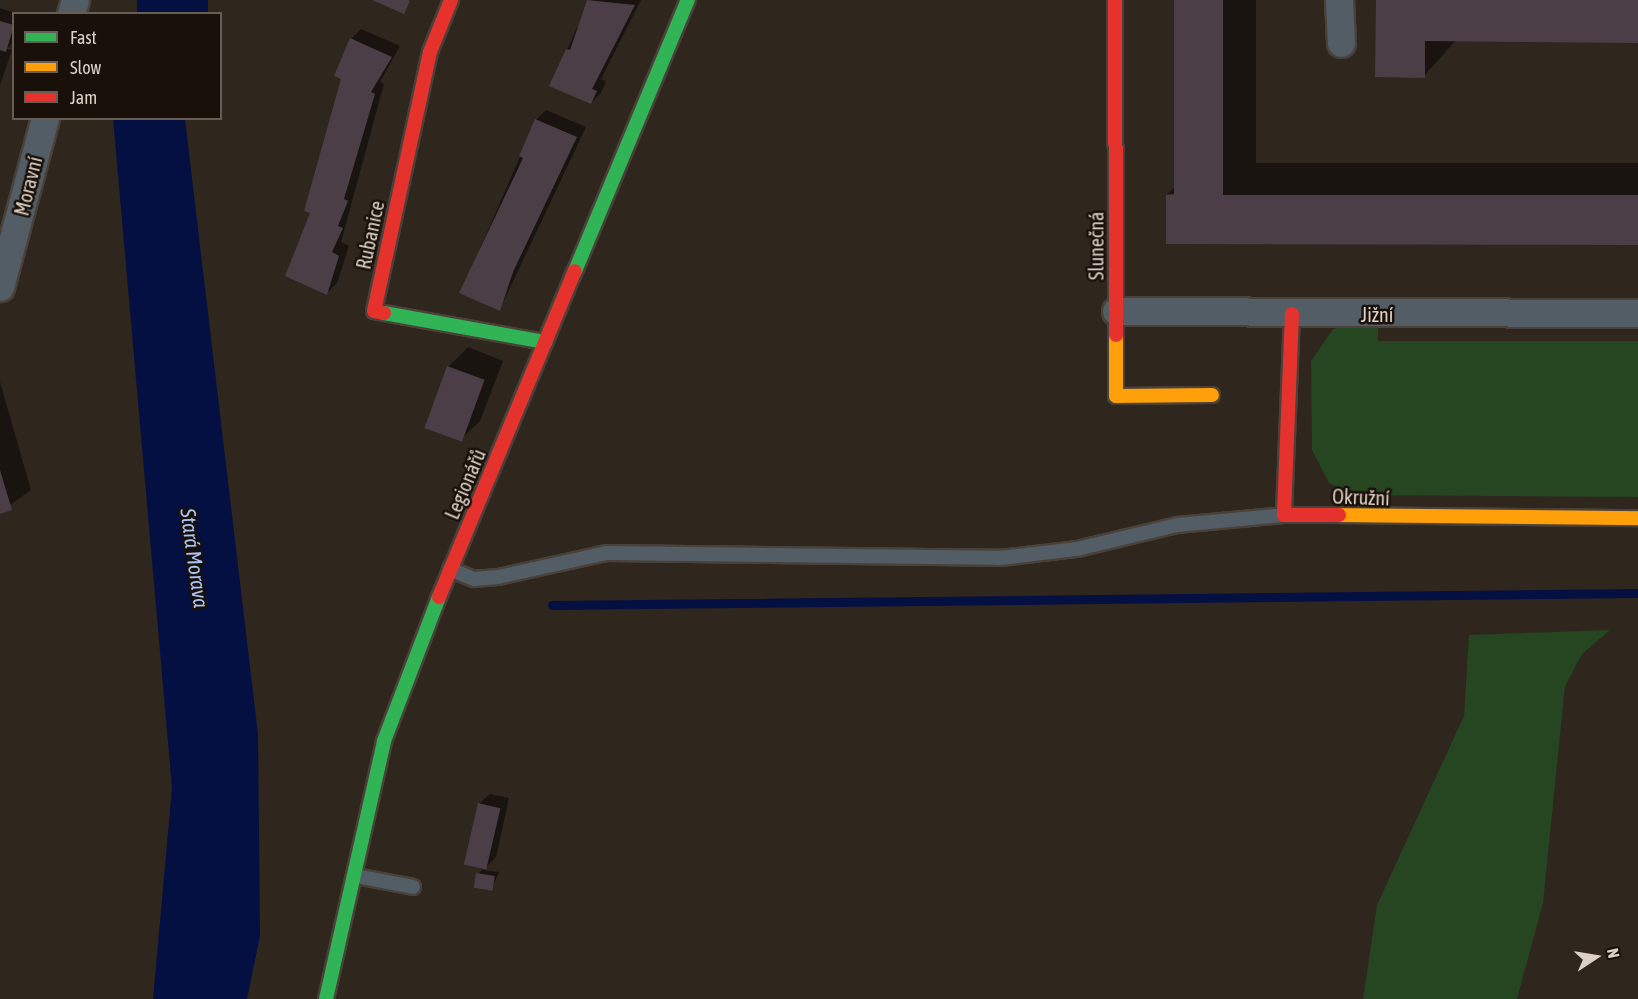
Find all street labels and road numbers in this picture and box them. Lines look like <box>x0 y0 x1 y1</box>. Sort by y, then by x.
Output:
street label: Moravní <box>9 154 47 218</box>
street label: Rubanice <box>351 199 389 271</box>
street label: Slunečná <box>1084 212 1108 280</box>
street label: Jižní <box>1361 302 1393 326</box>
street label: Legionářů <box>440 445 490 523</box>
street label: Okružní <box>1332 484 1390 510</box>

